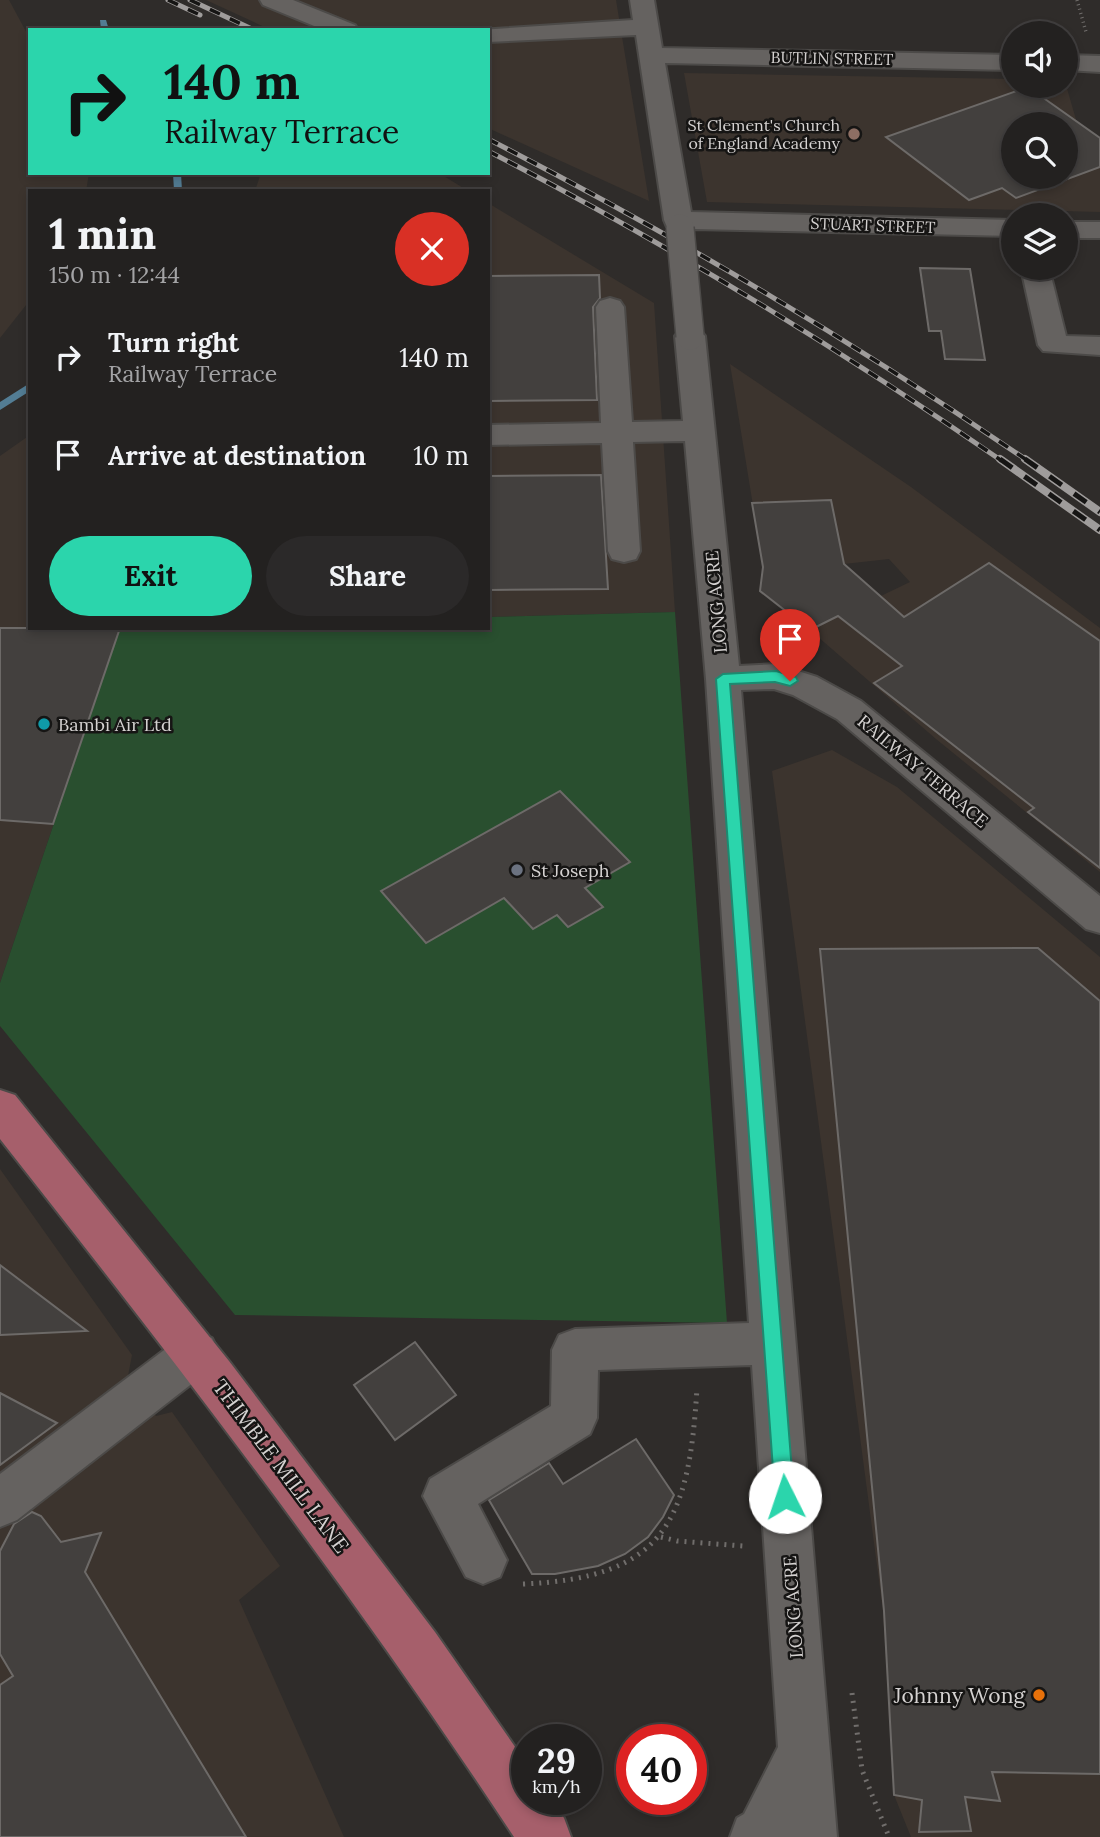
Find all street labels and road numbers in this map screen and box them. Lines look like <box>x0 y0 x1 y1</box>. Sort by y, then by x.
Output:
street label: BUTLIN STREET <box>771 47 893 69</box>
street label: STUART STREET <box>810 213 936 237</box>
street label: LONG ACRE <box>700 550 732 654</box>
street label: RAILWAY TERRACE <box>853 710 993 832</box>
street label: THIMBLE MILL LANE <box>207 1374 355 1558</box>
street label: LONG ACRE <box>778 1555 808 1659</box>

